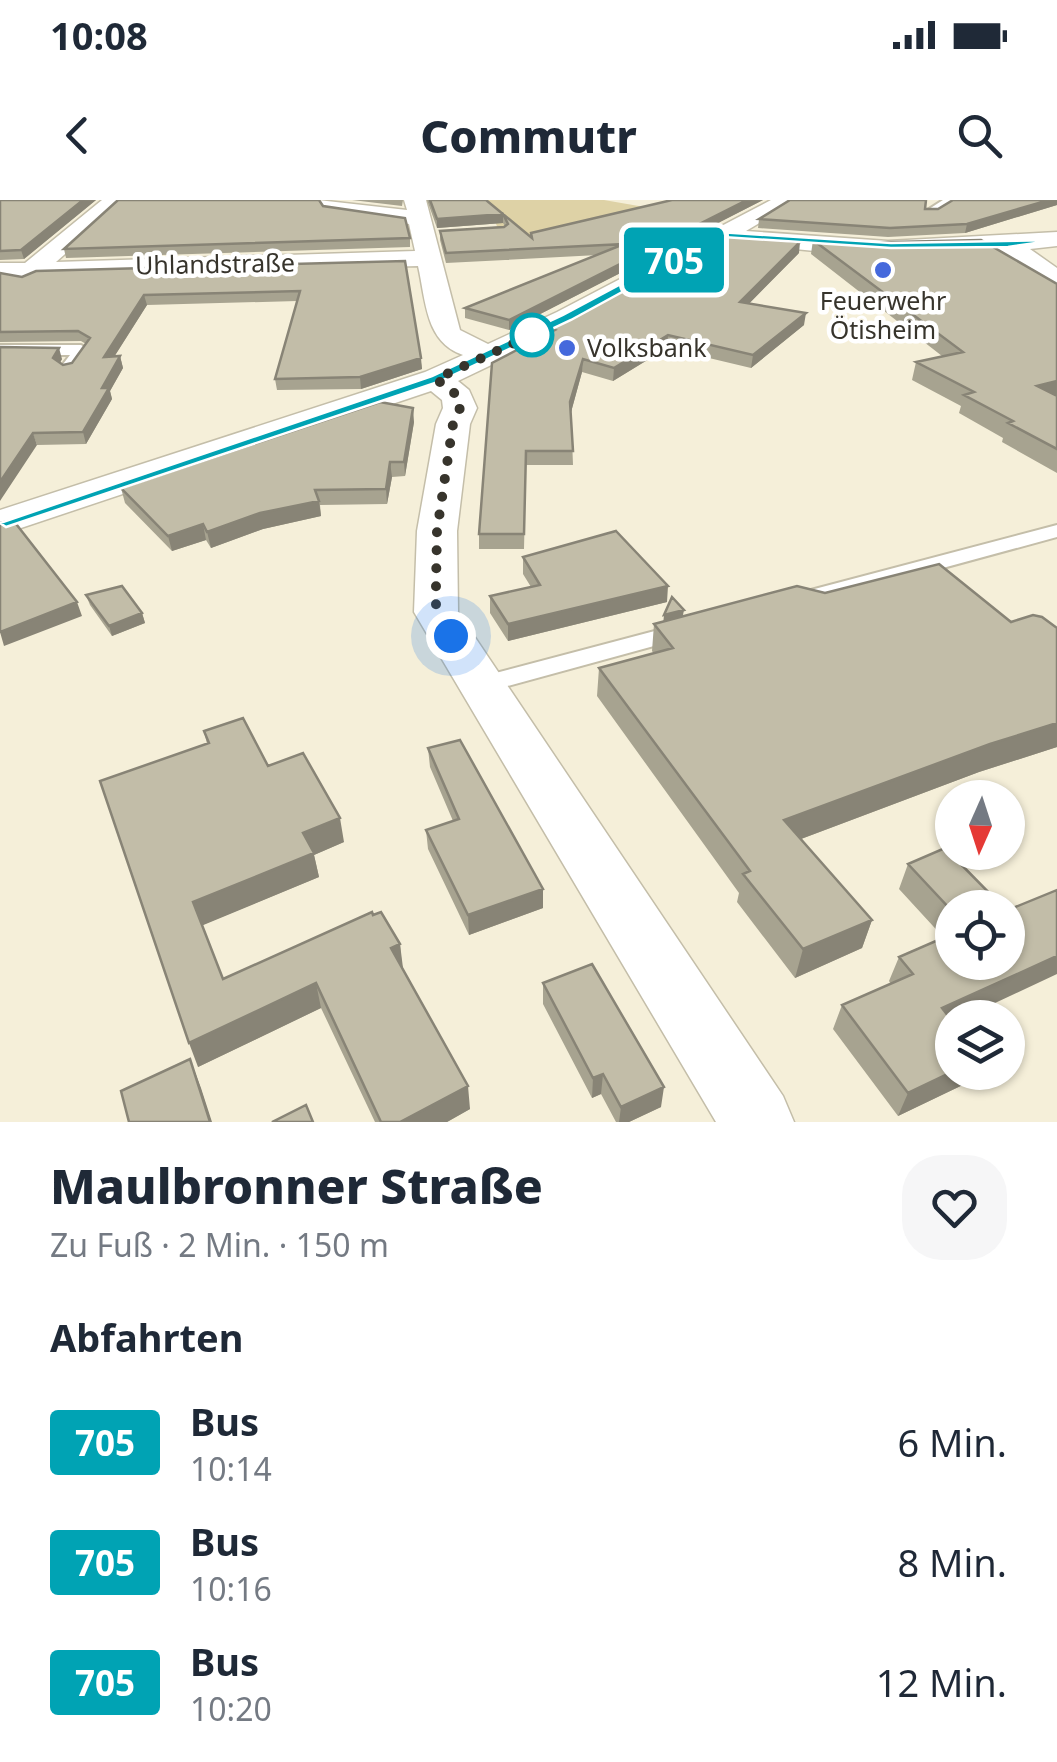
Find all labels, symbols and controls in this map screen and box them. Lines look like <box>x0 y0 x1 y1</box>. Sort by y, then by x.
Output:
text: 10:08 <box>50 9 148 61</box>
text: Commutr <box>420 105 637 166</box>
icon: back <box>50 108 105 163</box>
icon: search <box>952 108 1007 163</box>
line badge: 705 <box>616 228 732 292</box>
text: 705 <box>644 237 704 284</box>
street label: Uhlandstraße <box>135 245 295 281</box>
marker: Feuerwehr Ötisheim <box>872 259 894 281</box>
place label: Feuerwehr Ötisheim <box>820 283 946 346</box>
unlabelled marker <box>511 314 553 356</box>
place label: Volksbank <box>587 330 707 364</box>
marker: Volksbank <box>556 337 578 359</box>
your location <box>426 611 476 661</box>
north arrow <box>935 780 1025 870</box>
map controls <box>935 780 1025 1090</box>
button: locate <box>935 890 1025 980</box>
button: layers <box>935 1000 1025 1090</box>
text: Maulbronner Straße <box>50 1153 543 1218</box>
button: heart <box>902 1155 1007 1260</box>
text: Zu Fuß · 2 Min. · 150 m <box>50 1223 389 1266</box>
text: Abfahrten <box>50 1311 243 1363</box>
text: Bus <box>190 1395 259 1447</box>
text: 6 Min. <box>897 1416 1007 1468</box>
text: 705 <box>75 1419 135 1466</box>
text: 10:14 <box>190 1447 272 1490</box>
text: Bus <box>190 1515 259 1567</box>
text: 8 Min. <box>897 1536 1007 1588</box>
text: 705 <box>75 1539 135 1586</box>
text: 10:16 <box>190 1567 272 1610</box>
text: Bus <box>190 1635 259 1687</box>
text: 12 Min. <box>876 1656 1007 1708</box>
text: 705 <box>75 1659 135 1706</box>
text: 10:20 <box>190 1687 272 1730</box>

